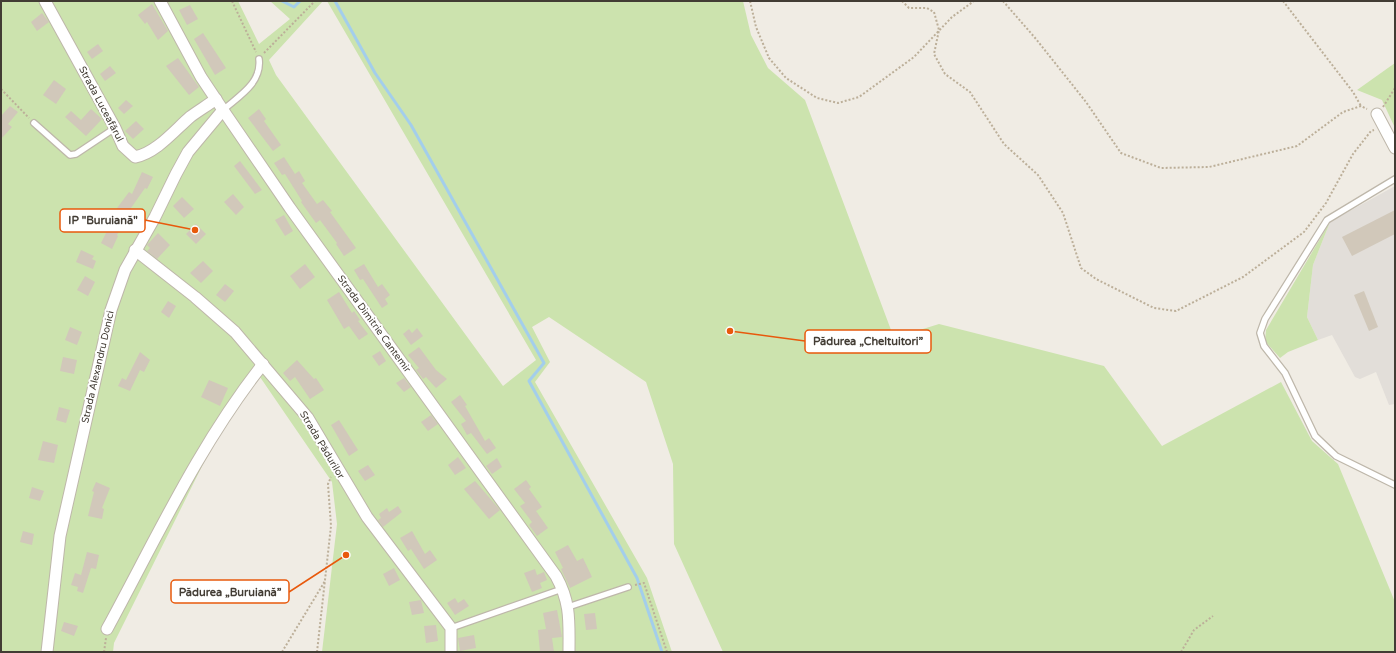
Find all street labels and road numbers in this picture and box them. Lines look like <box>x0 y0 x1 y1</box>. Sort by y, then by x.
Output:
street label: Strada Luceafărul <box>76 64 126 144</box>
street label: Strada Dimitrie Cantemir <box>335 273 413 375</box>
street label: Strada Alexandru Donici <box>79 310 117 424</box>
street label: Strada Pădurilor <box>297 409 347 481</box>

